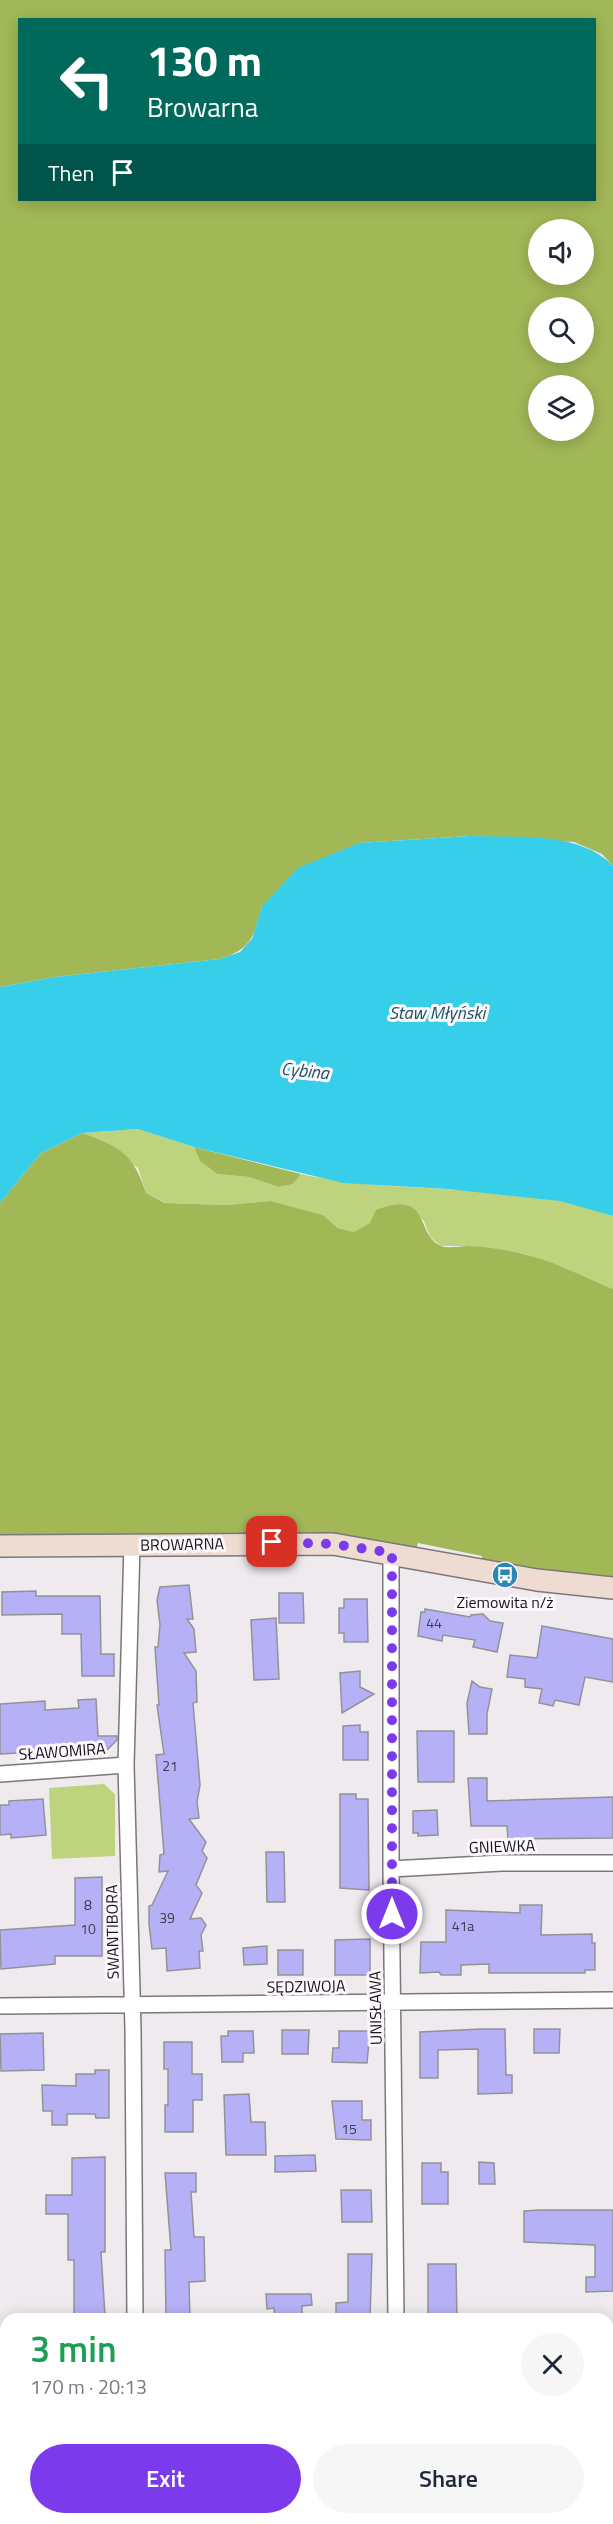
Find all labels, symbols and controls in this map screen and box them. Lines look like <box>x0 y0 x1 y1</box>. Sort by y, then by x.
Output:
text: 130 m <box>147 28 262 92</box>
icon: left <box>48 42 126 120</box>
text: Browarna <box>147 86 258 127</box>
text: Then <box>48 156 94 190</box>
icon: arrive <box>106 156 139 189</box>
map controls <box>528 219 594 441</box>
button: sound <box>528 219 594 285</box>
button: search <box>528 297 594 363</box>
button: layers <box>528 375 594 441</box>
water label: Staw Młyński <box>389 999 487 1026</box>
water label: Cybina <box>280 1055 331 1087</box>
pin <box>246 1516 297 1567</box>
icon: arrive <box>255 1525 288 1558</box>
street label: BROWARNA <box>140 1531 225 1557</box>
bus stop icon: Ziemowita n/ż <box>490 1560 520 1590</box>
place label: Ziemowita n/ż <box>456 1590 554 1614</box>
house number: 44 <box>426 1612 442 1633</box>
street label: SŁAWOMIRA <box>18 1736 107 1766</box>
house number: 21 <box>162 1755 178 1776</box>
street label: GNIEWKA <box>468 1833 536 1859</box>
position arrow <box>360 1882 424 1946</box>
street label: SWANTIBORA <box>99 1884 125 1980</box>
house number: 8 <box>84 1894 92 1915</box>
house number: 39 <box>159 1907 175 1928</box>
house number: 41a <box>452 1915 474 1936</box>
house number: 10 <box>80 1918 96 1939</box>
street label: UNISŁAWA <box>362 1970 388 2045</box>
street label: SĘDZIWOJA <box>266 1973 346 1999</box>
house number: 15 <box>341 2118 357 2139</box>
text: 3 min <box>30 2321 117 2376</box>
button: close <box>521 2333 584 2396</box>
text: 170 m · 20:13 <box>30 2371 147 2402</box>
button: Exit <box>30 2444 301 2513</box>
button: Share <box>313 2444 584 2513</box>

